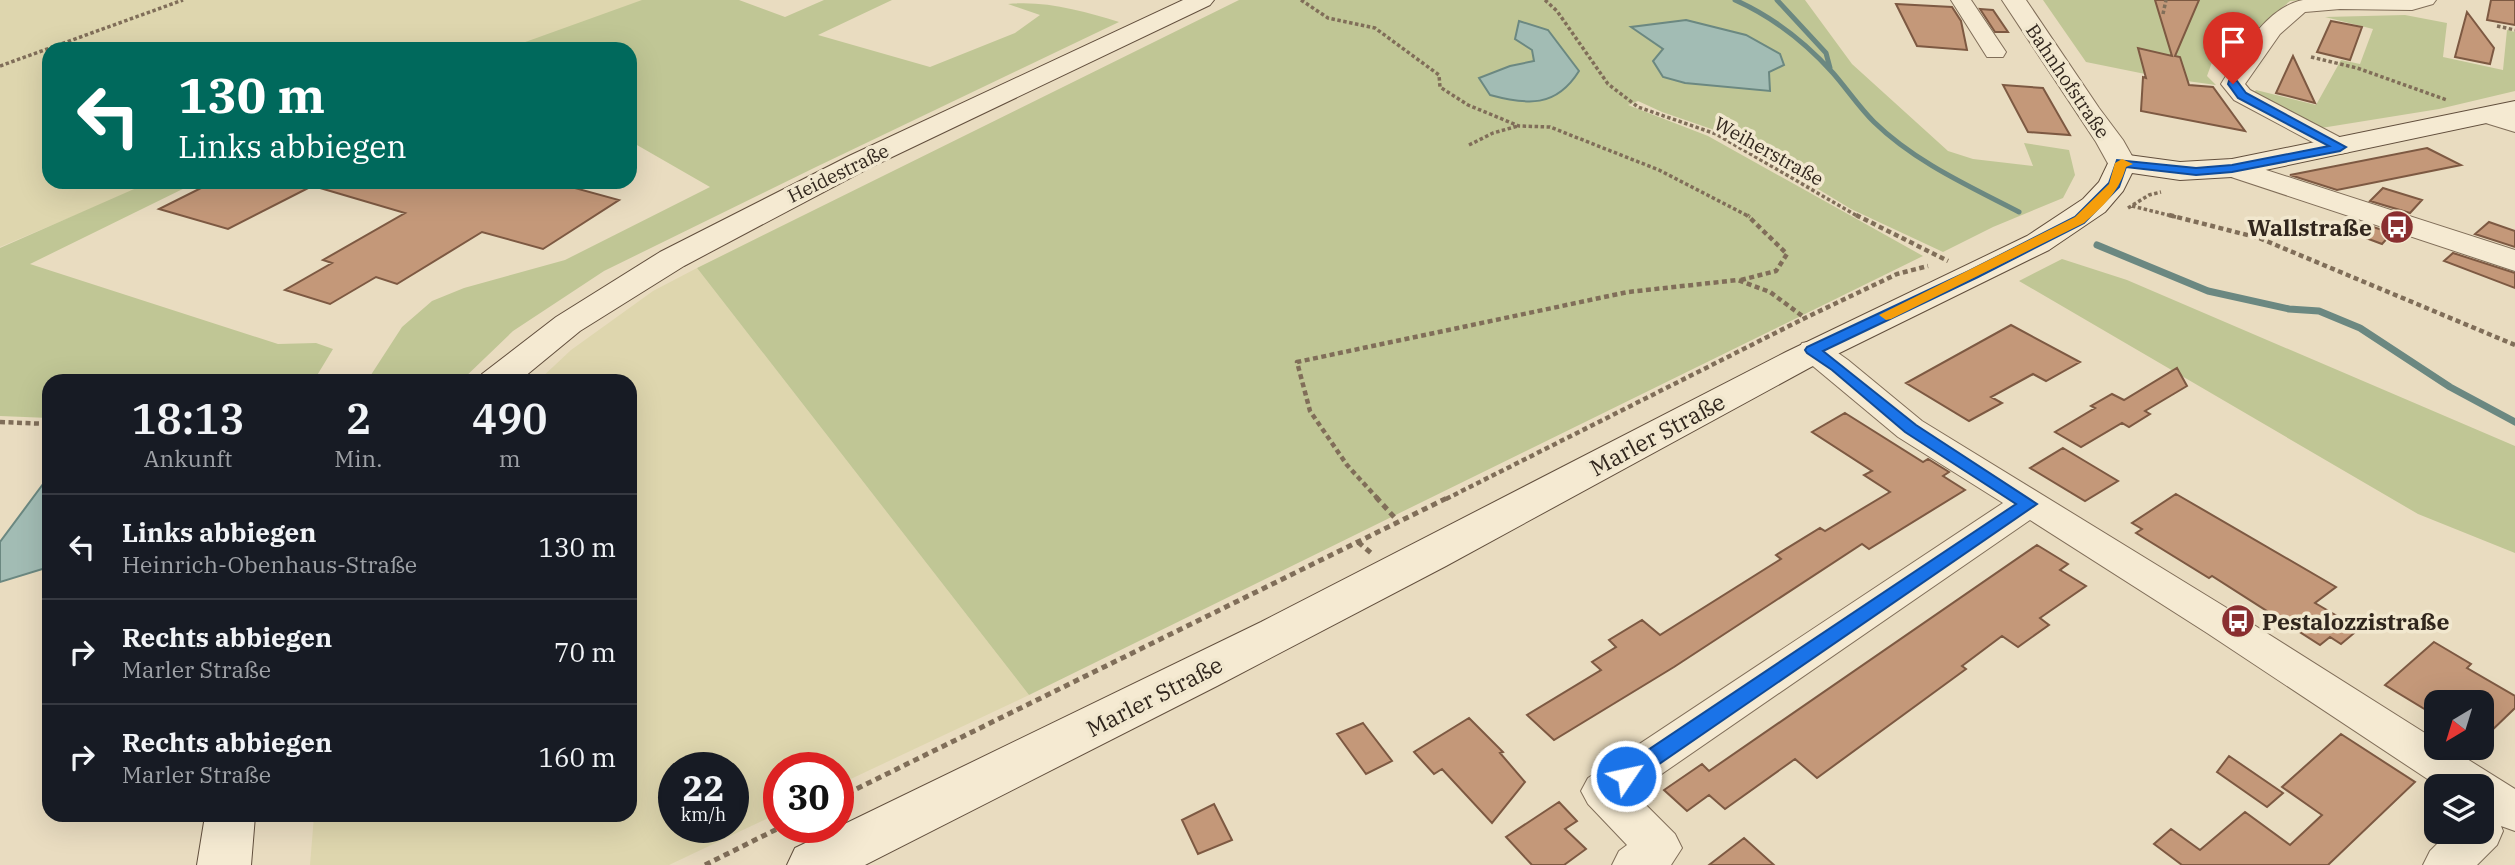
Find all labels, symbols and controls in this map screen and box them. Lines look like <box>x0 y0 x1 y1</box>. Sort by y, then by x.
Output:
pin <box>2203 12.0 2263 84</box>
street label: Bahnhofstraße <box>2021 19 2115 143</box>
icon: arrive <box>2214 23 2252 61</box>
text: 130 m <box>178 63 325 126</box>
icon: left <box>63 70 154 161</box>
street label: Weiherstraße <box>1710 111 1828 191</box>
text: Links abbiegen <box>178 125 407 167</box>
street label: Heidestraße <box>783 138 893 208</box>
bus stop icon: Wallstraße <box>2378 208 2416 246</box>
place label: Wallstraße <box>2247 212 2372 242</box>
street label: Marler Straße <box>1584 386 1730 482</box>
text: 18:13 <box>131 391 245 446</box>
text: 2 <box>346 391 371 446</box>
text: 490 <box>472 391 548 446</box>
text: Ankunft <box>144 443 232 473</box>
text: Min. <box>334 443 383 473</box>
text: m <box>499 443 521 473</box>
text: Links abbiegen <box>122 515 317 549</box>
icon: left <box>63 528 101 566</box>
text: 130 m <box>538 530 616 564</box>
text: Heinrich-Obenhaus-Straße <box>122 549 417 579</box>
bus stop icon: Pestalozzistraße <box>2219 602 2257 640</box>
place label: Pestalozzistraße <box>2262 606 2449 636</box>
text: Rechts abbiegen <box>122 620 332 654</box>
icon: right <box>63 633 101 671</box>
text: 70 m <box>554 635 616 669</box>
street label: Marler Straße <box>1081 649 1227 743</box>
text: Marler Straße <box>122 654 271 684</box>
north arrow <box>2424 690 2494 760</box>
map controls <box>2424 690 2494 844</box>
text: Rechts abbiegen <box>122 725 332 759</box>
icon: right <box>63 738 101 776</box>
position arrow <box>1589 739 1663 813</box>
text: 160 m <box>538 740 616 774</box>
speed limit sign: 30 <box>763 752 854 843</box>
text: Marler Straße <box>122 759 271 789</box>
text: 22 <box>682 765 725 811</box>
button: layers <box>2424 774 2494 844</box>
text: km/h <box>681 803 726 826</box>

